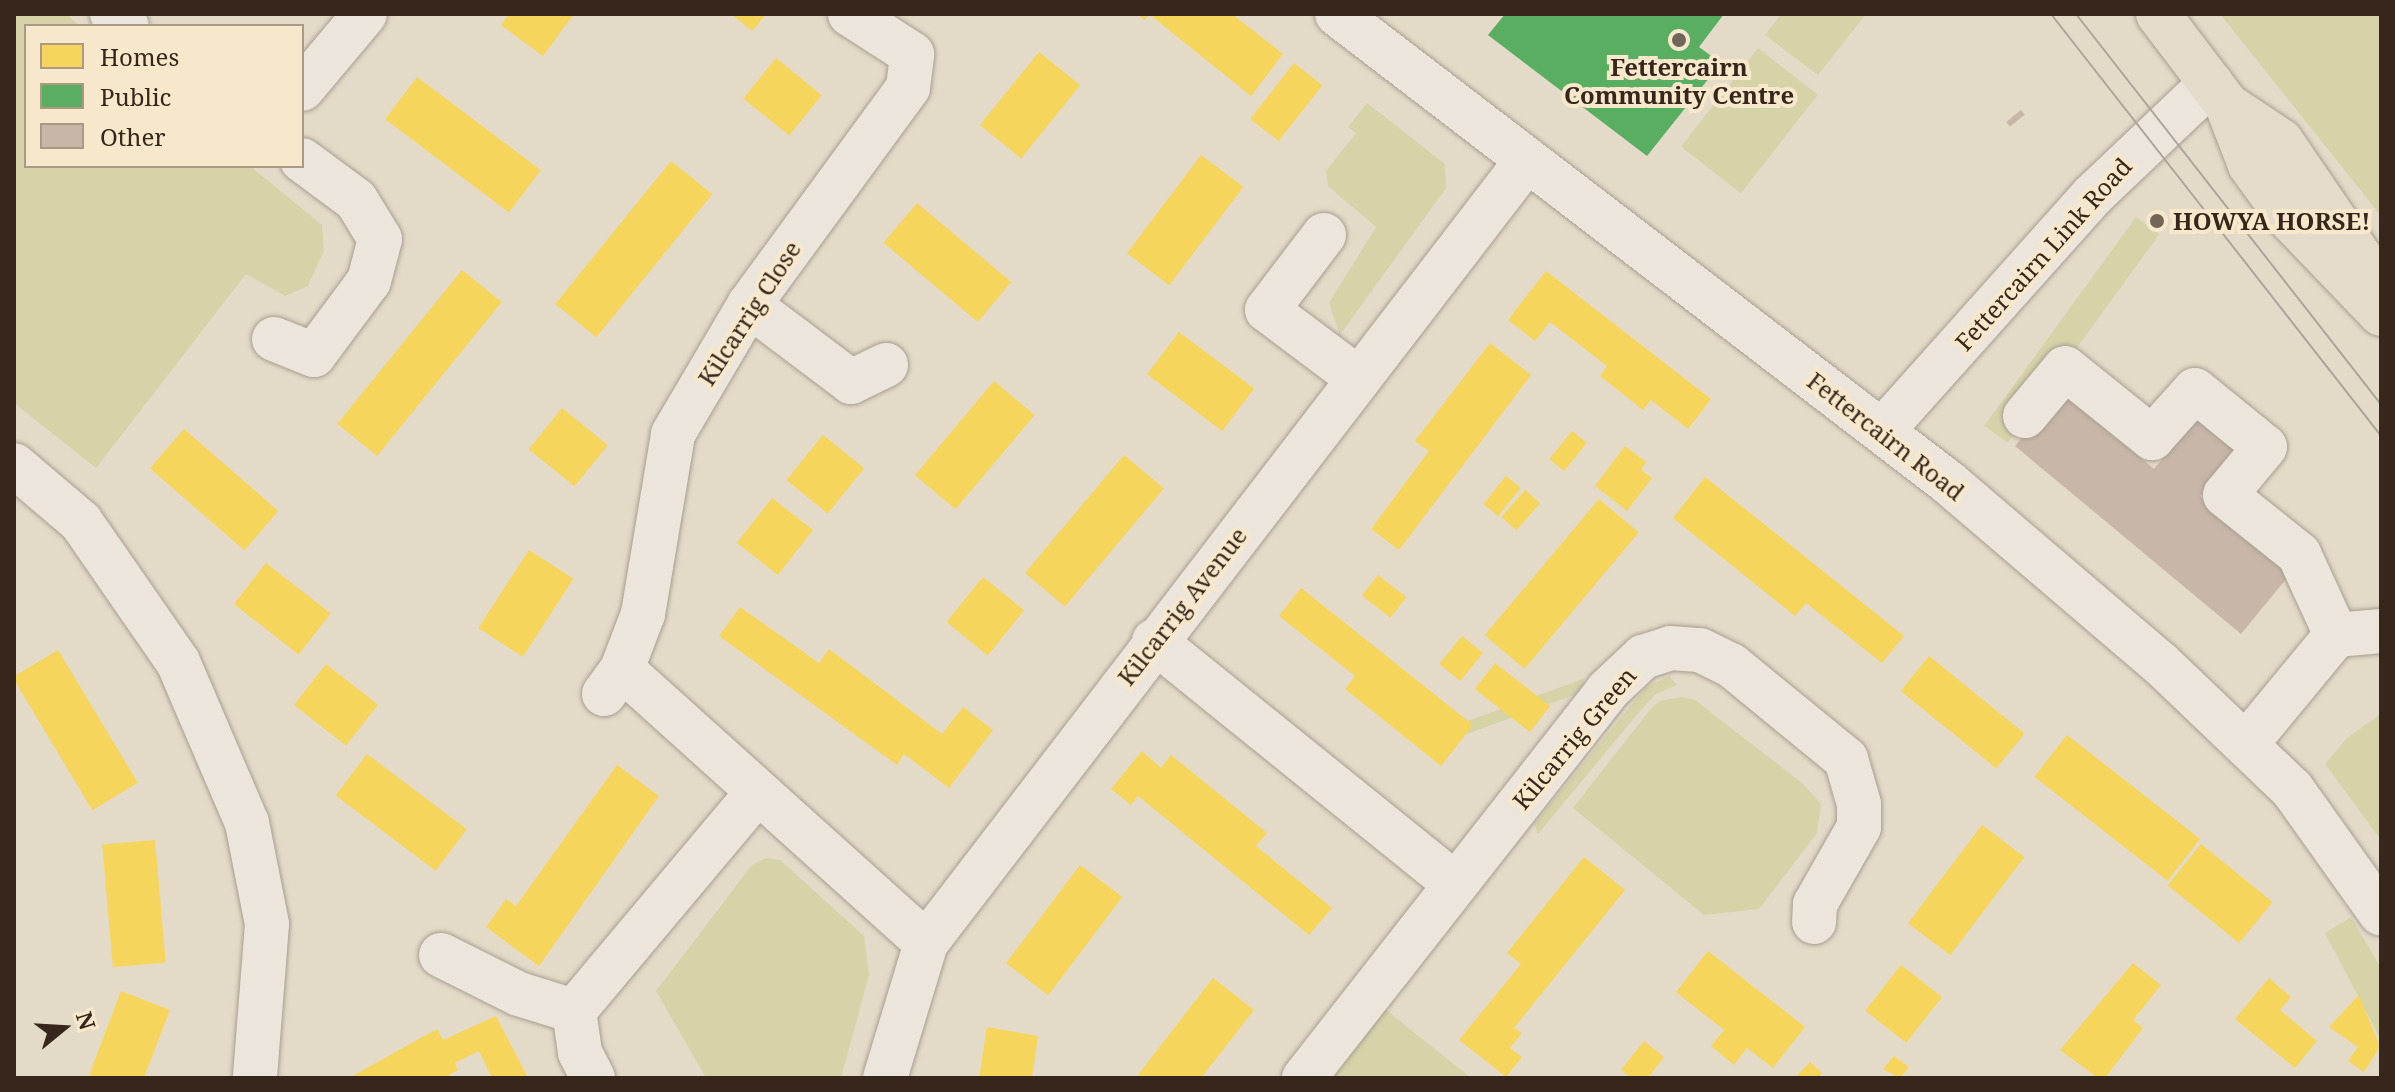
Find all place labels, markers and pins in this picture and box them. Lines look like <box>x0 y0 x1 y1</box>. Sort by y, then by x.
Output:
marker: Fettercairn Community Centre <box>1670 31 1688 49</box>
place label: Fettercairn Community Centre <box>1564 53 1794 109</box>
place label: HOWYA HORSE! <box>2173 207 2370 235</box>
marker: HOWYA HORSE! <box>2148 212 2166 230</box>

